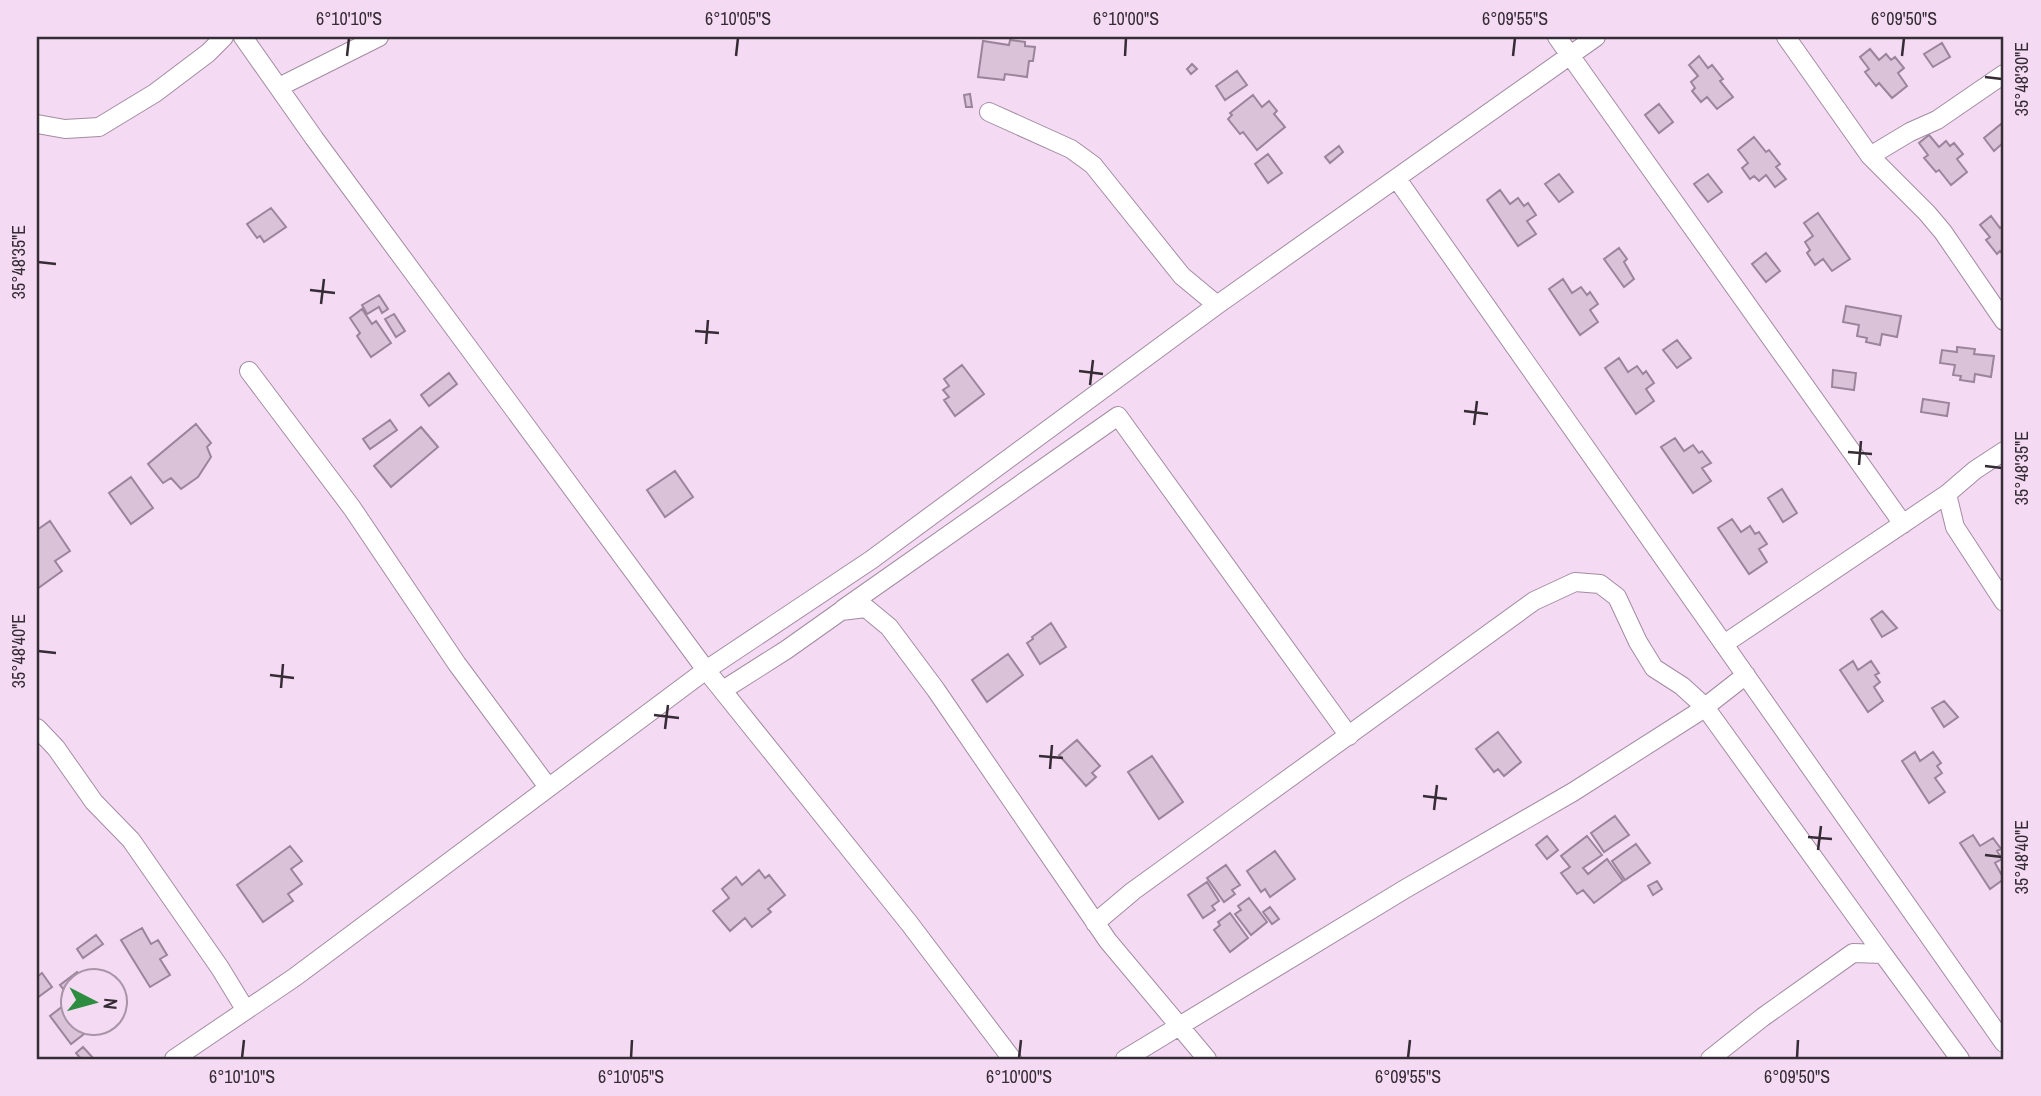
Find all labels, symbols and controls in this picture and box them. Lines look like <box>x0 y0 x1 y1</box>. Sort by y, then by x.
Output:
text: 6°10'10"S <box>316 6 382 31</box>
text: 6°10'05"S <box>705 6 771 31</box>
text: 6°10'00"S <box>1093 6 1159 31</box>
text: 6°09'55"S <box>1482 6 1548 31</box>
text: 6°09'50"S <box>1871 6 1937 31</box>
text: 35°48'30"E <box>2009 42 2034 116</box>
text: 35°48'35"E <box>6 225 31 299</box>
text: 35°48'35"E <box>2009 431 2034 505</box>
text: 35°48'40"E <box>6 614 31 688</box>
text: 35°48'40"E <box>2009 820 2034 894</box>
north arrow <box>60 967 130 1036</box>
text: N <box>97 997 124 1011</box>
text: 6°10'10"S <box>209 1064 275 1089</box>
text: 6°10'05"S <box>598 1064 664 1089</box>
text: 6°10'00"S <box>986 1064 1052 1089</box>
text: 6°09'55"S <box>1375 1064 1441 1089</box>
text: 6°09'50"S <box>1764 1064 1830 1089</box>

